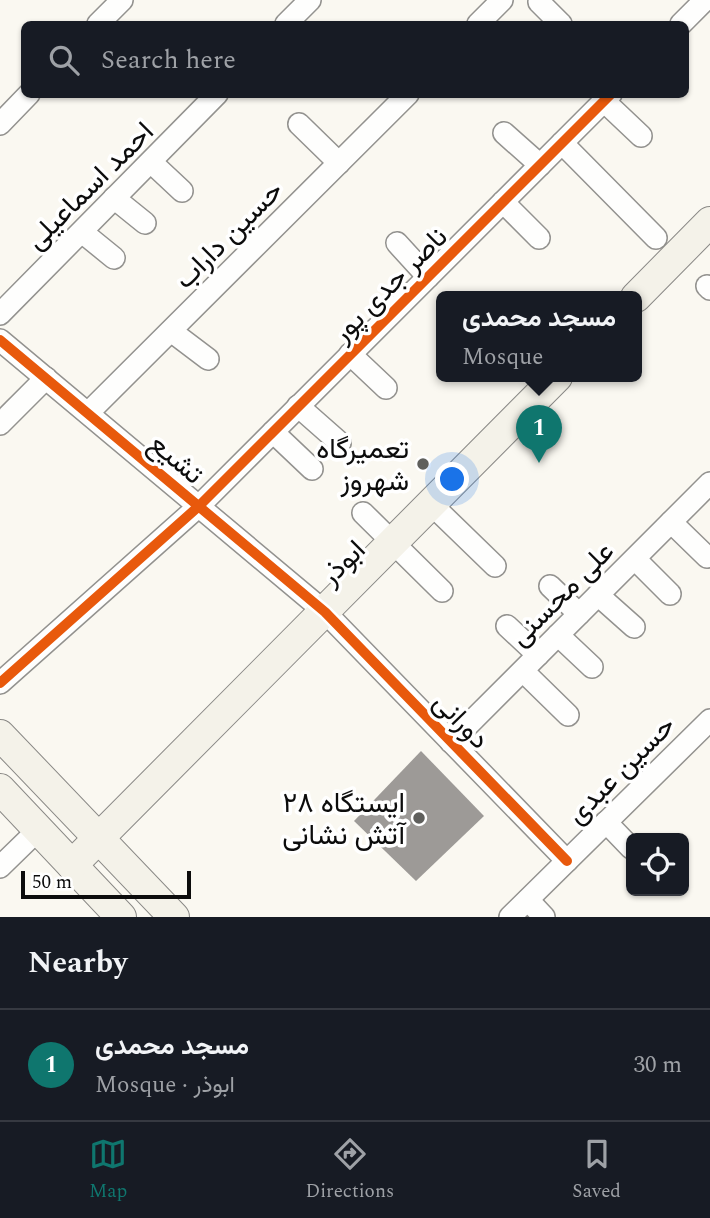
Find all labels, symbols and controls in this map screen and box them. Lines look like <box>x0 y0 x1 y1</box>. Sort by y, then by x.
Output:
search box <box>21 21 689 98</box>
text: Search here <box>101 40 236 80</box>
icon: search <box>45 41 83 79</box>
street label: احمد اسماعیلی <box>16 112 164 260</box>
street label: حسین داراب <box>165 171 293 299</box>
street label: ناصر جدی پور <box>321 217 458 354</box>
popup <box>436 291 642 382</box>
text: مسجد محمدی <box>462 298 616 338</box>
text: Mosque <box>462 340 543 375</box>
pin: 1 <box>516 405 562 463</box>
street label: تشیع <box>139 423 213 495</box>
place label: تعمیرگاه شهروز <box>316 428 409 503</box>
marker: تعمیرگاه شهروز <box>415 456 431 472</box>
your location <box>435 462 469 496</box>
street label: ابوذر <box>309 530 376 597</box>
street label: علی محسنی <box>500 532 625 657</box>
street label: دورانی <box>422 682 499 760</box>
street label: حسین عبدی <box>556 705 686 835</box>
place label: ایستگاه ۲۸ آتش نشانی <box>282 782 407 857</box>
marker: ایستگاه ۲۸ آتش نشانی <box>411 810 427 826</box>
map controls <box>626 833 689 896</box>
button: locate <box>626 833 689 896</box>
scale bar <box>21 868 191 900</box>
text: 50 m <box>32 868 72 897</box>
text: Nearby <box>28 940 127 986</box>
text: مسجد محمدی <box>95 1026 249 1066</box>
text: 1 <box>45 1048 57 1083</box>
text: 30 m <box>633 1048 682 1083</box>
text: Mosque · ابوذر <box>95 1068 235 1103</box>
tab: Map <box>89 1135 127 1206</box>
tab: Directions <box>305 1135 394 1206</box>
tab: Saved <box>572 1135 621 1206</box>

